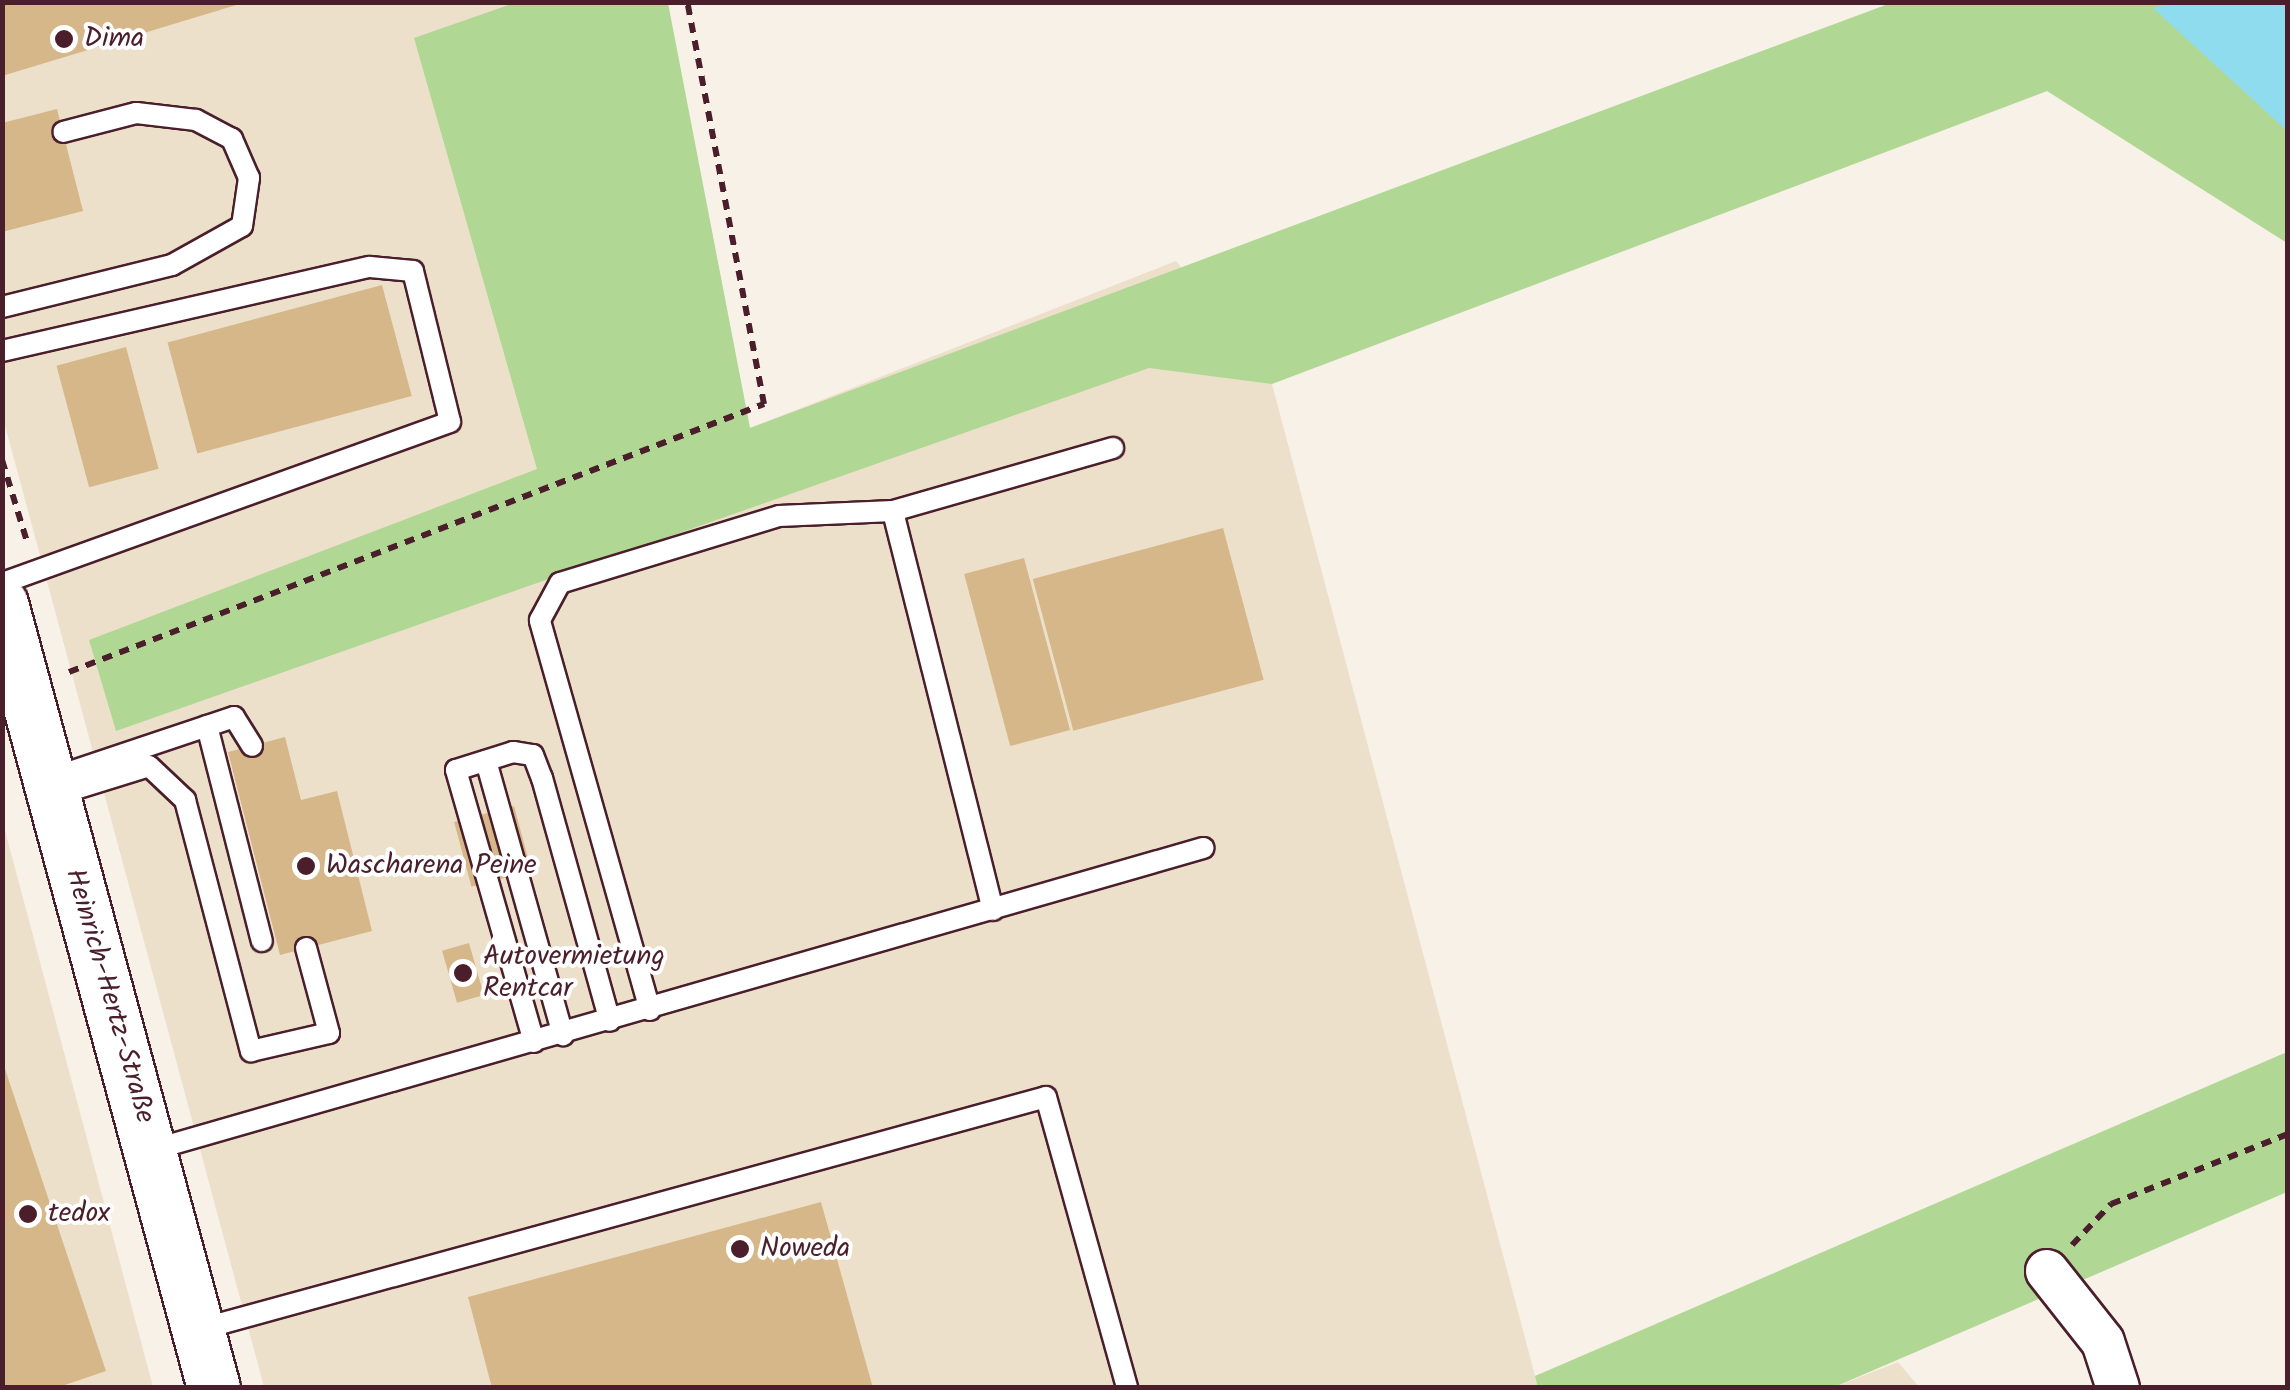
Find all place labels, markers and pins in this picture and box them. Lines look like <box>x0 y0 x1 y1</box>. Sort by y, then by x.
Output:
place label: Dima <box>84 22 144 56</box>
marker: Dima <box>53 28 75 50</box>
place label: Wascharena Peine <box>326 849 537 883</box>
marker: Wascharena Peine <box>295 855 317 877</box>
place label: Autovermietung Rentcar <box>483 940 665 1006</box>
marker: Autovermietung Rentcar <box>452 962 474 984</box>
place label: tedox <box>48 1197 110 1231</box>
marker: tedox <box>17 1203 39 1225</box>
place label: Noweda <box>760 1232 850 1266</box>
marker: Noweda <box>729 1238 751 1260</box>

